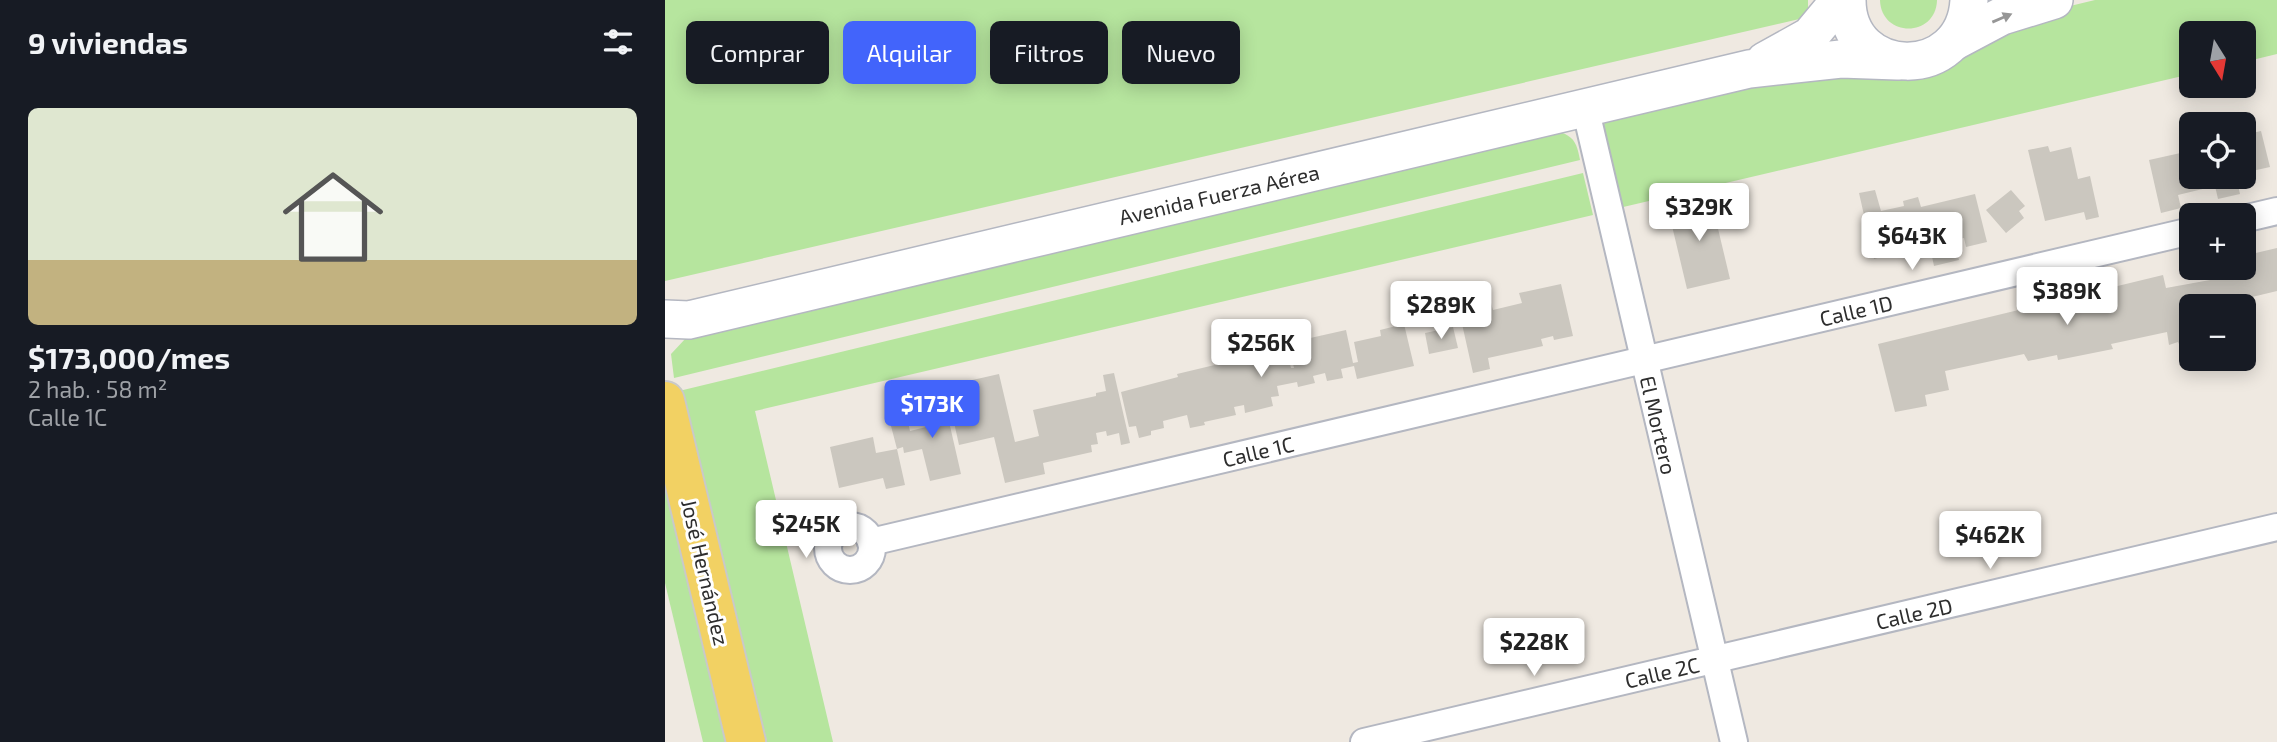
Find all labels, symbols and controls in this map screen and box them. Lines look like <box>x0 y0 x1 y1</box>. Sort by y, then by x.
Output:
one-way arrow <box>1992 12 2013 23</box>
chip: Comprar <box>686 21 829 84</box>
chip: Alquilar <box>843 21 976 84</box>
chip: Filtros <box>990 21 1108 84</box>
chip: Nuevo <box>1122 21 1240 84</box>
north arrow <box>2179 21 2256 98</box>
map controls <box>2179 21 2256 371</box>
icon: filters <box>599 23 637 61</box>
text: 9 viviendas <box>28 24 188 60</box>
button: locate <box>2179 112 2256 189</box>
icon: home <box>270 154 396 280</box>
street label: Avenida Fuerza Aérea <box>1116 159 1322 229</box>
pin: $329K <box>1650 184 1748 243</box>
text: $329K <box>1665 192 1733 220</box>
button: + <box>2179 203 2256 280</box>
pin: $643K <box>1863 212 1961 272</box>
text: $643K <box>1877 221 1947 249</box>
pin: $389K <box>2018 268 2116 327</box>
text: $389K <box>2033 276 2101 304</box>
pin: $289K <box>1392 282 1490 341</box>
street label: Calle 1D <box>1817 289 1895 331</box>
text: $289K <box>1406 290 1476 318</box>
button: − <box>2179 294 2256 371</box>
pin: $256K <box>1212 320 1310 379</box>
text: $256K <box>1227 328 1295 356</box>
text: $173,000/mes <box>28 339 230 375</box>
street label: El Mortero <box>1636 373 1682 477</box>
text: 2 hab. · 58 m² <box>28 375 167 403</box>
pin: $173K <box>883 380 981 440</box>
text: $173K <box>900 389 964 417</box>
text: Calle 1C <box>28 403 107 431</box>
street label: Calle 1C <box>1220 431 1296 471</box>
street label: José Hernández <box>677 496 735 648</box>
pin: $245K <box>757 500 855 560</box>
text: $245K <box>772 509 840 537</box>
pin: $462K <box>1941 512 2039 571</box>
text: $462K <box>1955 520 2025 548</box>
street label: Calle 2D <box>1873 592 1955 634</box>
pin: $228K <box>1485 618 1583 678</box>
text: $228K <box>1500 627 1568 655</box>
street label: Calle 2C <box>1622 651 1702 693</box>

